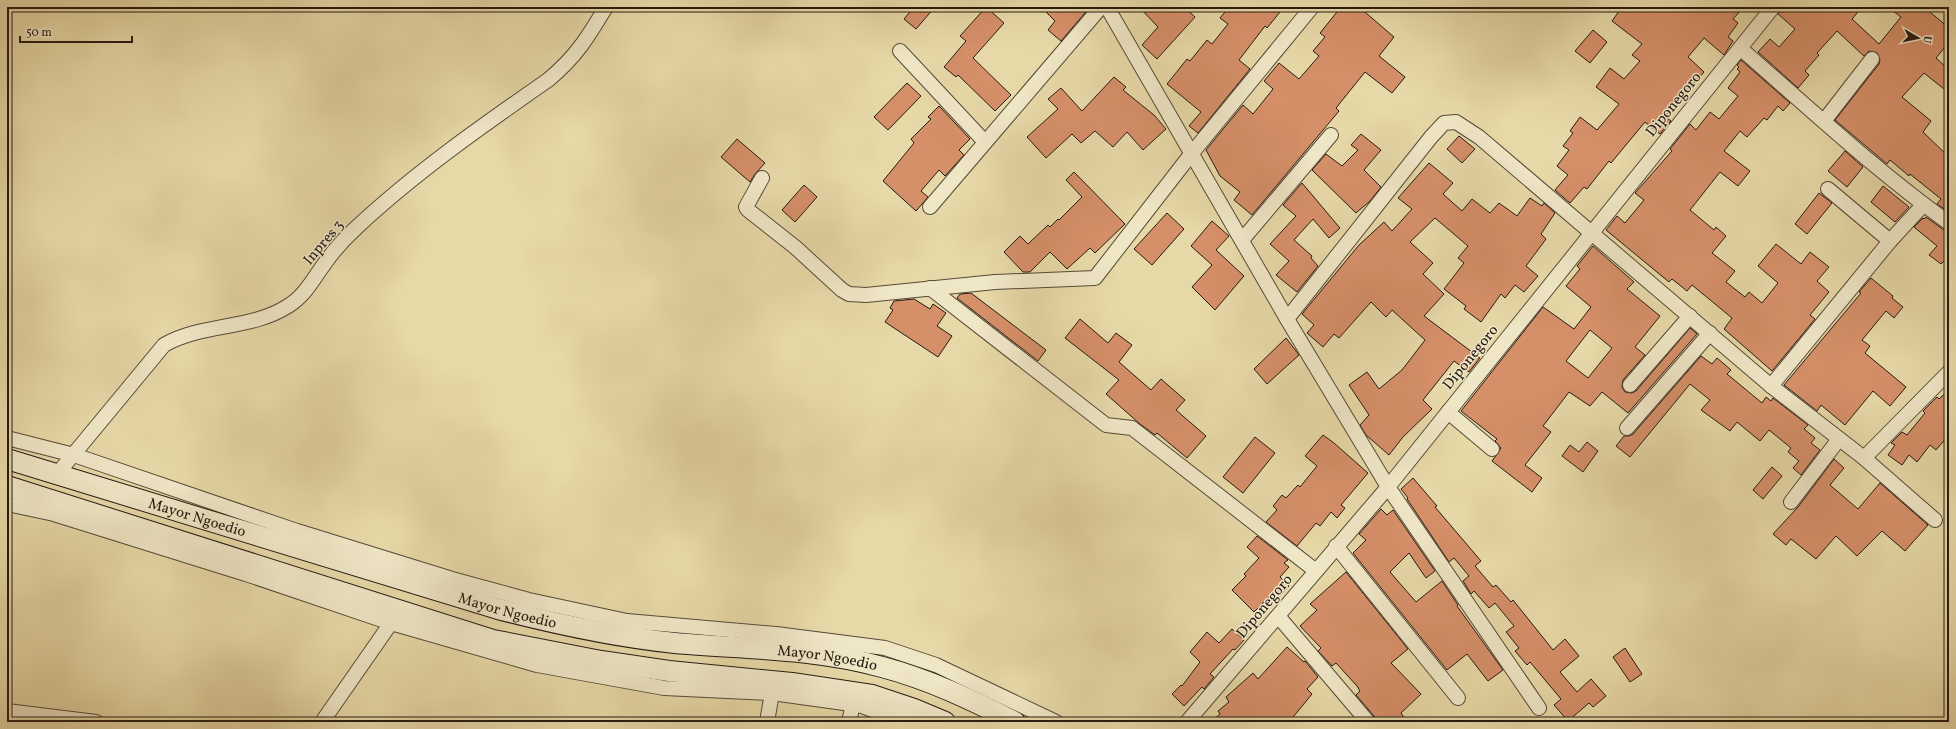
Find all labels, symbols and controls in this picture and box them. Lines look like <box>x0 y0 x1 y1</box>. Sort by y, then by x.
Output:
scale bar <box>20 18 132 44</box>
north arrow <box>1898 18 1938 58</box>
text: 50 m <box>26 25 52 41</box>
text: U <box>1918 34 1934 45</box>
street label: Diponegoro <box>1641 68 1707 142</box>
street label: Inpres 3 <box>299 216 349 270</box>
street label: Diponegoro <box>1438 321 1504 395</box>
street label: Mayor Ngoedio <box>145 494 248 543</box>
street label: Diponegoro <box>1232 570 1298 644</box>
street label: Mayor Ngoedio <box>455 588 558 635</box>
street label: Mayor Ngoedio <box>776 641 879 677</box>

